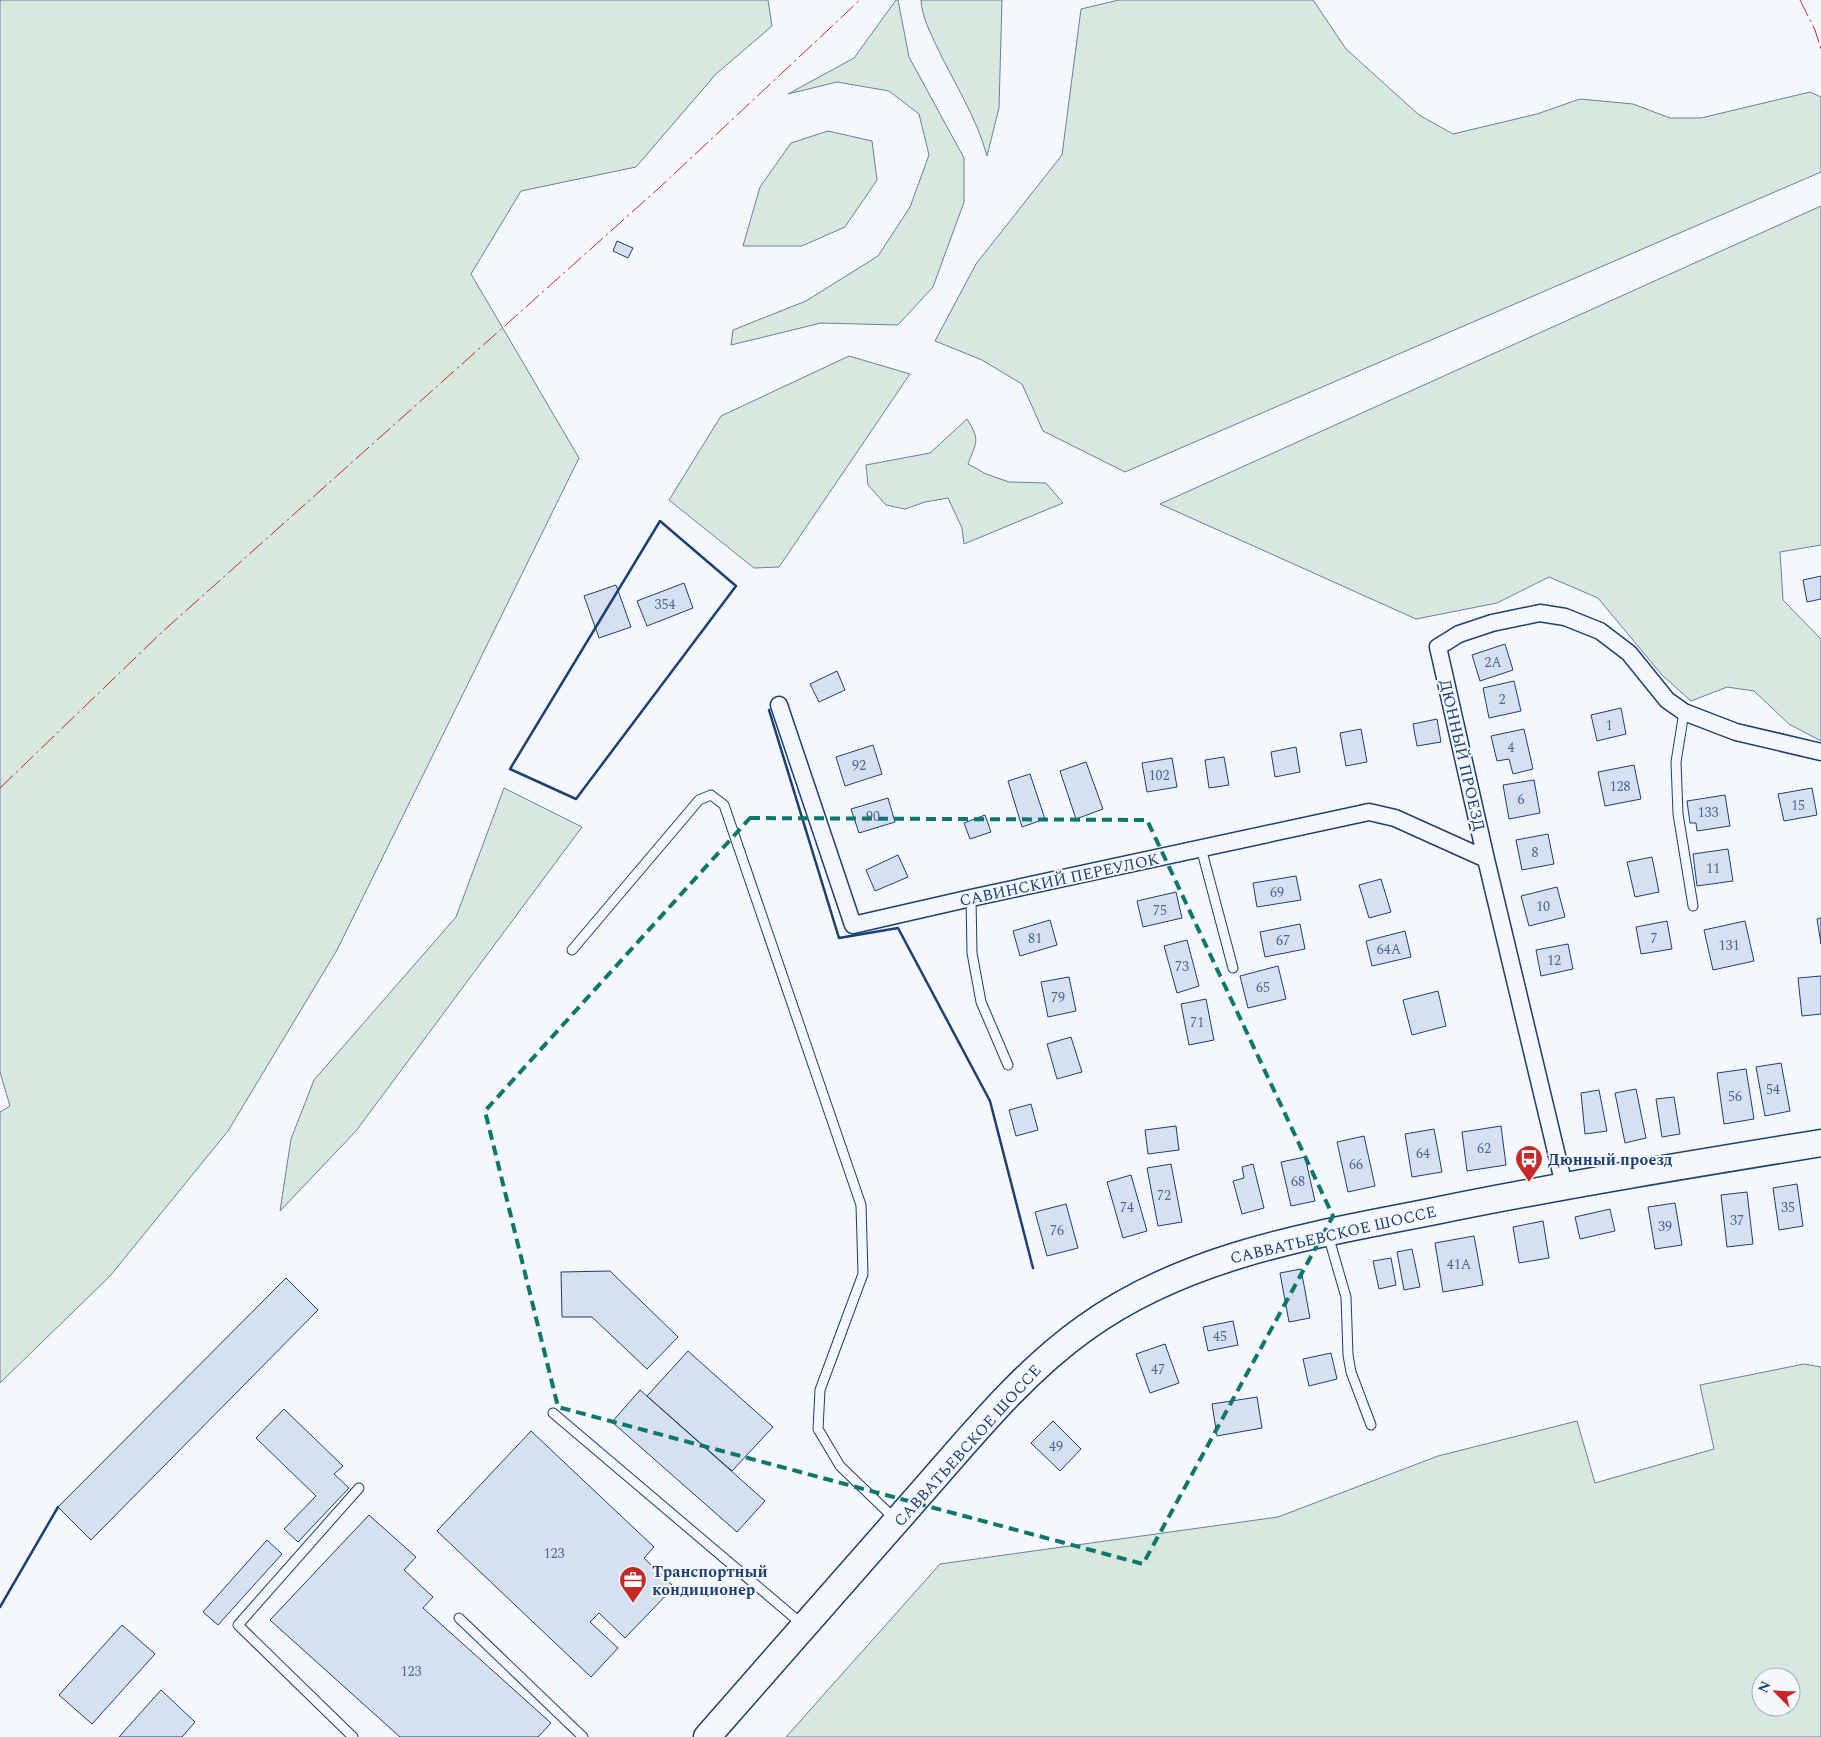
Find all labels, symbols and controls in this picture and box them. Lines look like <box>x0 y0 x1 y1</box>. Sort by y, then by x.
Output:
house number: 354 <box>655 594 676 615</box>
house number: 2А <box>1484 652 1502 673</box>
street label: ДЮННЫЙ ПРОЕЗД <box>1433 677 1491 833</box>
house number: 2 <box>1499 689 1506 710</box>
house number: 1 <box>1606 715 1613 736</box>
house number: 4 <box>1508 737 1515 758</box>
house number: 92 <box>852 755 866 776</box>
house number: 102 <box>1149 765 1170 786</box>
house number: 128 <box>1610 776 1631 797</box>
house number: 6 <box>1518 789 1525 810</box>
house number: 15 <box>1791 795 1805 816</box>
house number: 133 <box>1698 802 1719 823</box>
house number: 90 <box>866 806 880 827</box>
house number: 8 <box>1532 842 1539 863</box>
street label: САВИНСКИЙ ПЕРЕУЛОК <box>957 847 1162 913</box>
house number: 11 <box>1706 858 1720 879</box>
house number: 69 <box>1270 882 1284 903</box>
house number: 10 <box>1536 896 1550 917</box>
house number: 75 <box>1153 900 1167 921</box>
house number: 81 <box>1028 928 1042 949</box>
house number: 7 <box>1651 928 1658 949</box>
house number: 67 <box>1276 930 1290 951</box>
house number: 131 <box>1719 935 1740 956</box>
house number: 64А <box>1377 939 1402 960</box>
house number: 12 <box>1547 950 1561 971</box>
house number: 73 <box>1175 956 1189 977</box>
house number: 65 <box>1256 977 1270 998</box>
house number: 79 <box>1051 987 1065 1008</box>
house number: 71 <box>1190 1012 1204 1033</box>
house number: 54 <box>1766 1079 1780 1100</box>
house number: 56 <box>1728 1086 1742 1107</box>
house number: 62 <box>1477 1138 1491 1159</box>
house number: 64 <box>1416 1143 1430 1164</box>
bus stop icon: Дюнный проезд <box>1514 1144 1544 1183</box>
place label: Дюнный проезд <box>1548 1148 1673 1172</box>
house number: 66 <box>1349 1154 1363 1175</box>
house number: 68 <box>1291 1171 1305 1192</box>
house number: 72 <box>1157 1185 1171 1206</box>
house number: 74 <box>1120 1197 1134 1218</box>
house number: 35 <box>1781 1197 1795 1218</box>
street label: САВВАТЬЕВСКОЕ ШОССЕ <box>1228 1200 1439 1270</box>
house number: 37 <box>1730 1210 1744 1231</box>
house number: 39 <box>1658 1216 1672 1237</box>
house number: 76 <box>1050 1220 1064 1241</box>
house number: 41А <box>1447 1254 1472 1275</box>
house number: 45 <box>1213 1326 1227 1347</box>
street label: САВВАТЬЕВСКОЕ ШОССЕ <box>888 1359 1047 1532</box>
house number: 47 <box>1151 1359 1165 1380</box>
house number: 49 <box>1049 1436 1063 1457</box>
house number: 123 <box>544 1543 565 1564</box>
place label: Транспортный кондиционер <box>652 1560 768 1602</box>
office icon: Транспортный кондиционер <box>618 1565 648 1604</box>
house number: 123 <box>401 1661 422 1682</box>
north arrow <box>1751 1667 1801 1717</box>
text: N <box>1753 1677 1776 1696</box>

